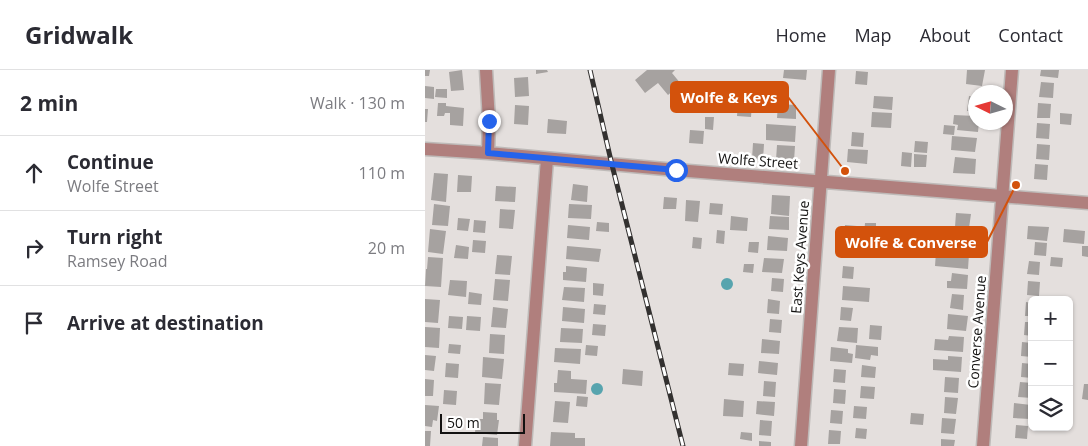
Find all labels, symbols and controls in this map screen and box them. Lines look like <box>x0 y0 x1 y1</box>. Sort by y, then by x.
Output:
text: Gridwalk <box>25 18 133 51</box>
text: Home <box>776 23 826 47</box>
text: Map <box>854 23 892 47</box>
text: About <box>920 23 970 47</box>
text: Contact <box>998 23 1063 47</box>
callout: Wolfe & Keys <box>671 82 788 112</box>
north arrow <box>968 85 1013 130</box>
text: Wolfe & Keys <box>681 87 777 107</box>
text: 2 min <box>20 89 78 117</box>
text: Walk · 130 m <box>310 92 405 114</box>
route end <box>478 110 501 133</box>
street label: Wolfe Street <box>717 148 799 173</box>
text: Continue <box>67 149 154 175</box>
icon: ahead <box>20 159 48 187</box>
route start <box>665 159 688 182</box>
text: 110 m <box>359 162 405 184</box>
text: Wolfe Street <box>67 175 159 197</box>
street label: East Keys Avenue <box>786 200 813 314</box>
text: Turn right <box>67 224 162 250</box>
callout: Wolfe & Converse <box>836 227 987 257</box>
text: Wolfe & Converse <box>845 232 977 252</box>
icon: right <box>20 234 48 262</box>
text: 20 m <box>368 237 405 259</box>
text: Ramsey Road <box>67 250 168 272</box>
street label: Converse Avenue <box>963 275 990 389</box>
map controls <box>1028 296 1073 431</box>
button: + <box>1028 296 1073 341</box>
icon: arrive <box>20 309 48 337</box>
text: Arrive at destination <box>67 310 264 336</box>
button: − <box>1028 341 1073 386</box>
button: layers <box>1028 386 1073 431</box>
scale bar <box>440 411 525 434</box>
text: 50 m <box>447 413 480 432</box>

